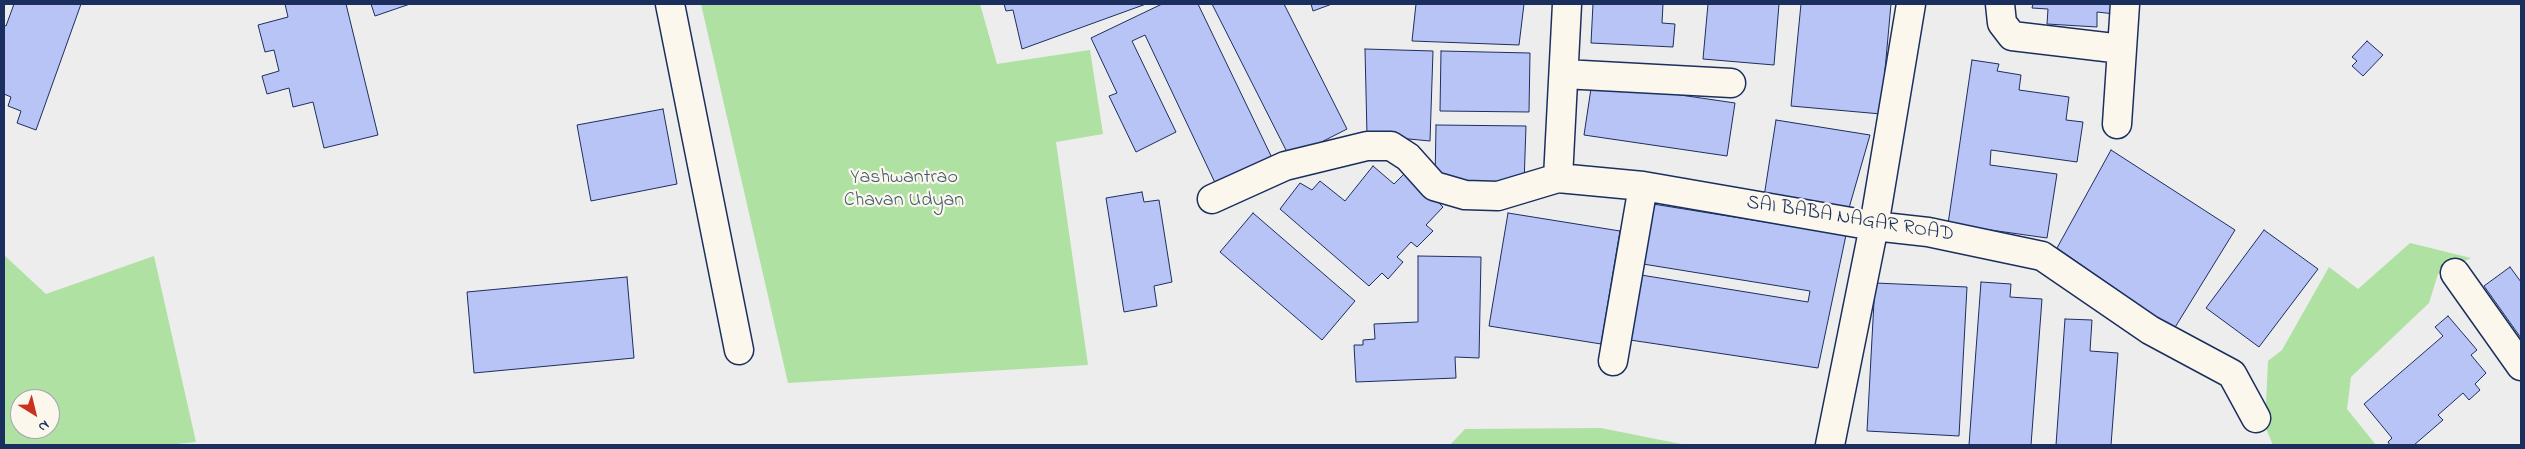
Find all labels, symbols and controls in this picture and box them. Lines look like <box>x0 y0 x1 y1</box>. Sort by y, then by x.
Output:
park label: Yashwantrao Chavan Udyan <box>844 167 964 214</box>
street label: SAI BABA NAGAR ROAD <box>1745 192 1955 248</box>
north arrow <box>10 389 60 439</box>
text: N <box>34 414 54 437</box>

